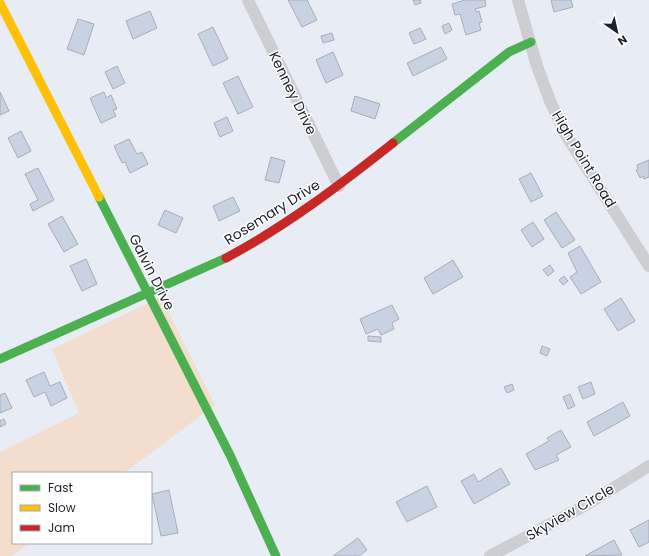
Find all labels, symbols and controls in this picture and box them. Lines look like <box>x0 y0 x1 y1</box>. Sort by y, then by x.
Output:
north arrow <box>597 12 637 52</box>
text: N <box>615 31 630 49</box>
street label: Kenney Drive <box>264 48 322 138</box>
street label: High Point Road <box>547 107 621 211</box>
street label: Rosemary Drive <box>220 174 324 249</box>
street label: Galvin Drive <box>124 231 180 314</box>
legend <box>12 472 152 544</box>
text: Fast <box>48 479 73 496</box>
street label: Skyview Circle <box>522 479 618 545</box>
text: Slow <box>48 499 76 516</box>
text: Jam <box>48 519 75 536</box>

